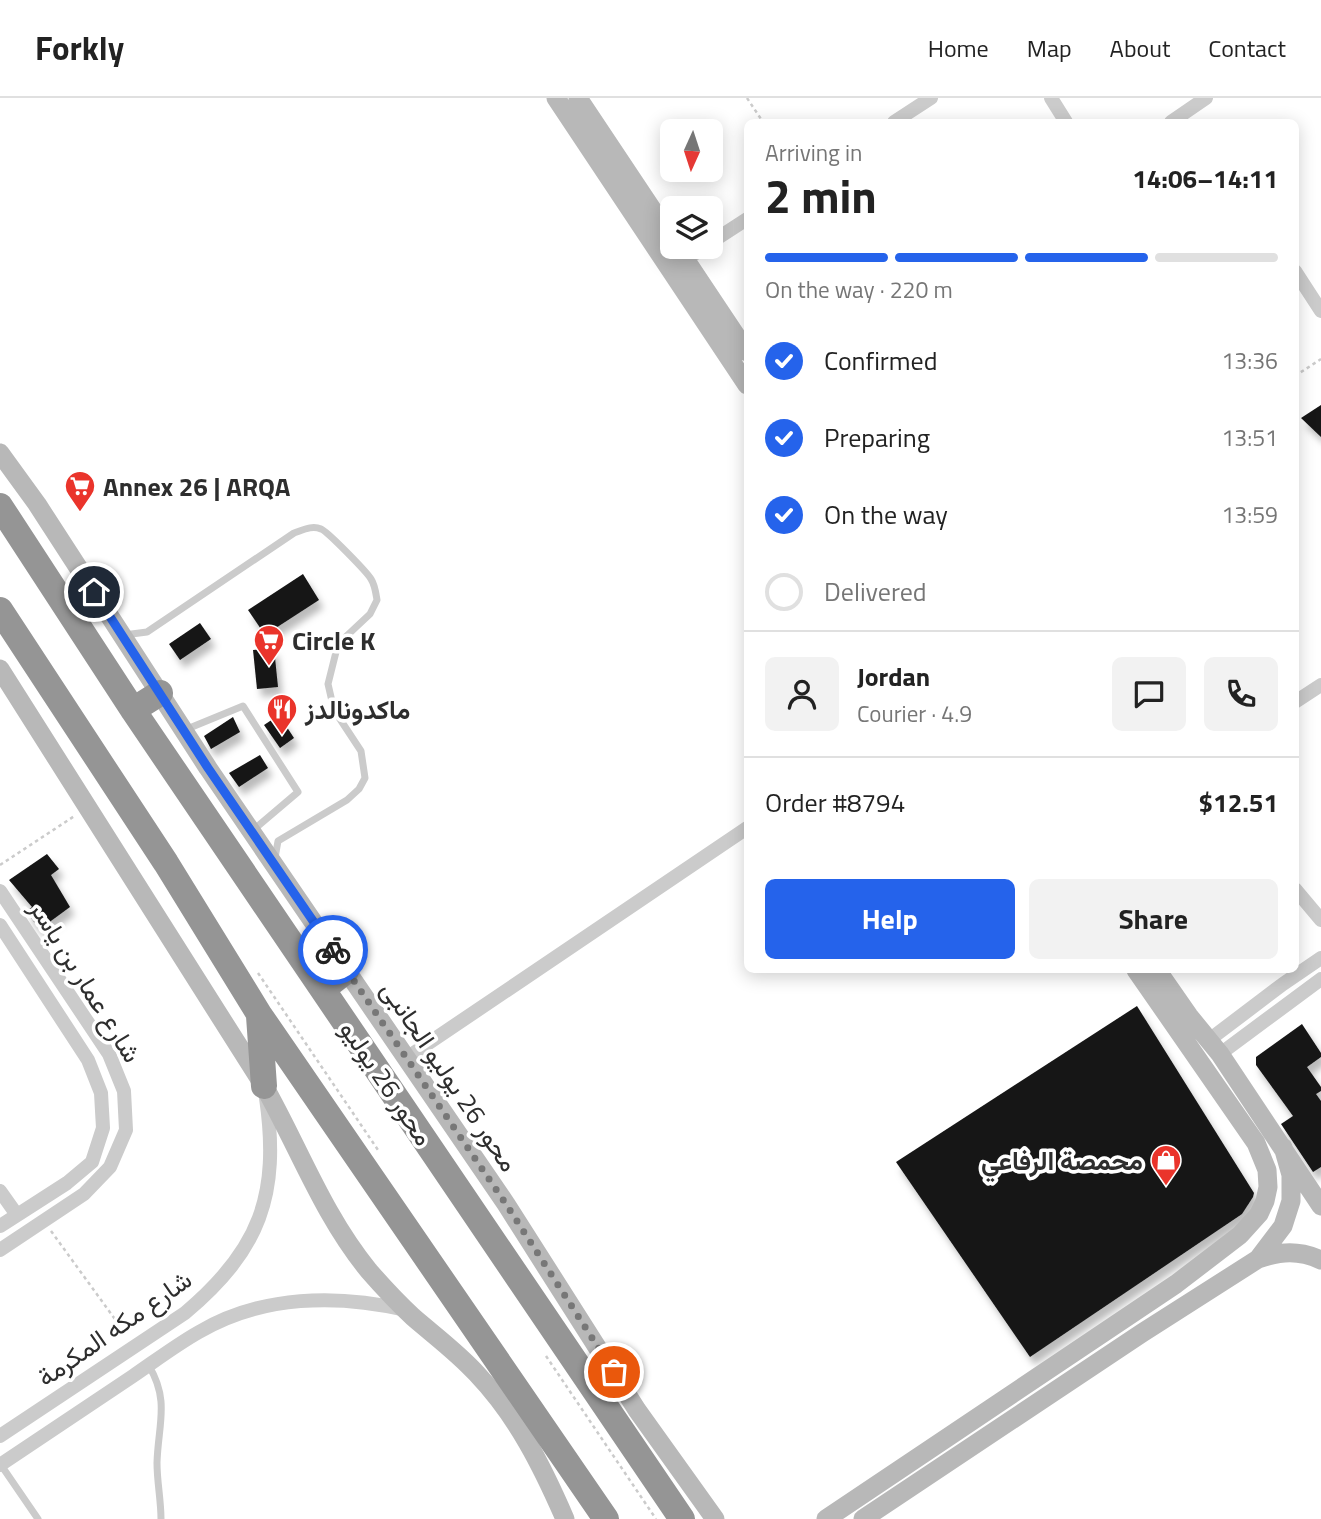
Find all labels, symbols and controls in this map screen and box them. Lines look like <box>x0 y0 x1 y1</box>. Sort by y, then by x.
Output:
text: Forkly <box>35 23 124 73</box>
text: Home <box>928 30 989 66</box>
text: Map <box>1027 30 1072 66</box>
text: About <box>1110 30 1170 66</box>
text: Contact <box>1208 30 1286 66</box>
north arrow <box>660 119 723 182</box>
map controls <box>660 119 723 259</box>
text: Arriving in <box>765 135 862 170</box>
text: 14:06–14:11 <box>1132 159 1278 198</box>
text: 2 min <box>765 161 877 231</box>
button: layers <box>660 196 723 259</box>
text: On the way · 220 m <box>765 272 953 307</box>
text: Confirmed <box>824 341 938 380</box>
icon: check <box>765 342 803 380</box>
text: 13:36 <box>1221 343 1278 378</box>
text: Preparing <box>824 418 930 457</box>
icon: check <box>765 419 803 457</box>
text: 13:51 <box>1221 420 1278 455</box>
place label: Annex 26 | ARQA <box>103 467 291 506</box>
supermarket icon: Annex 26 | ARQA <box>63 469 97 513</box>
text: On the way <box>824 495 948 534</box>
icon: check <box>765 496 803 534</box>
text: 13:59 <box>1221 497 1278 532</box>
pin <box>64 562 124 622</box>
text: Delivered <box>824 572 927 611</box>
icon: home <box>75 573 113 611</box>
place label: Circle K <box>292 621 376 660</box>
supermarket icon: Circle K <box>252 623 286 667</box>
button: person <box>765 657 839 731</box>
text: Jordan <box>857 657 930 696</box>
button: chat <box>1112 657 1186 731</box>
button: phone <box>1204 657 1278 731</box>
place label: ماكدونالدز <box>304 690 410 729</box>
restaurant icon: ماكدونالدز <box>265 692 299 736</box>
text: Courier · 4.9 <box>857 696 972 731</box>
text: Order #8794 <box>765 783 905 822</box>
text: $12.51 <box>1199 783 1278 822</box>
button: Help <box>765 879 1015 959</box>
button: Share <box>1029 879 1278 959</box>
street label: شارع عمار بن ياسر <box>20 891 152 1070</box>
courier <box>298 915 368 985</box>
icon: bike <box>314 931 352 969</box>
street label: محور 26 يوليو الجانبى <box>375 975 525 1177</box>
street label: محور 26 يوليو <box>334 1015 440 1151</box>
place label: محمصة الرفاعي <box>981 1141 1143 1183</box>
shop icon: محمصة الرفاعي <box>1149 1143 1183 1187</box>
street label: شارع مكه المكرمة <box>29 1260 199 1396</box>
pin <box>584 1342 644 1402</box>
icon: bag <box>595 1353 633 1391</box>

